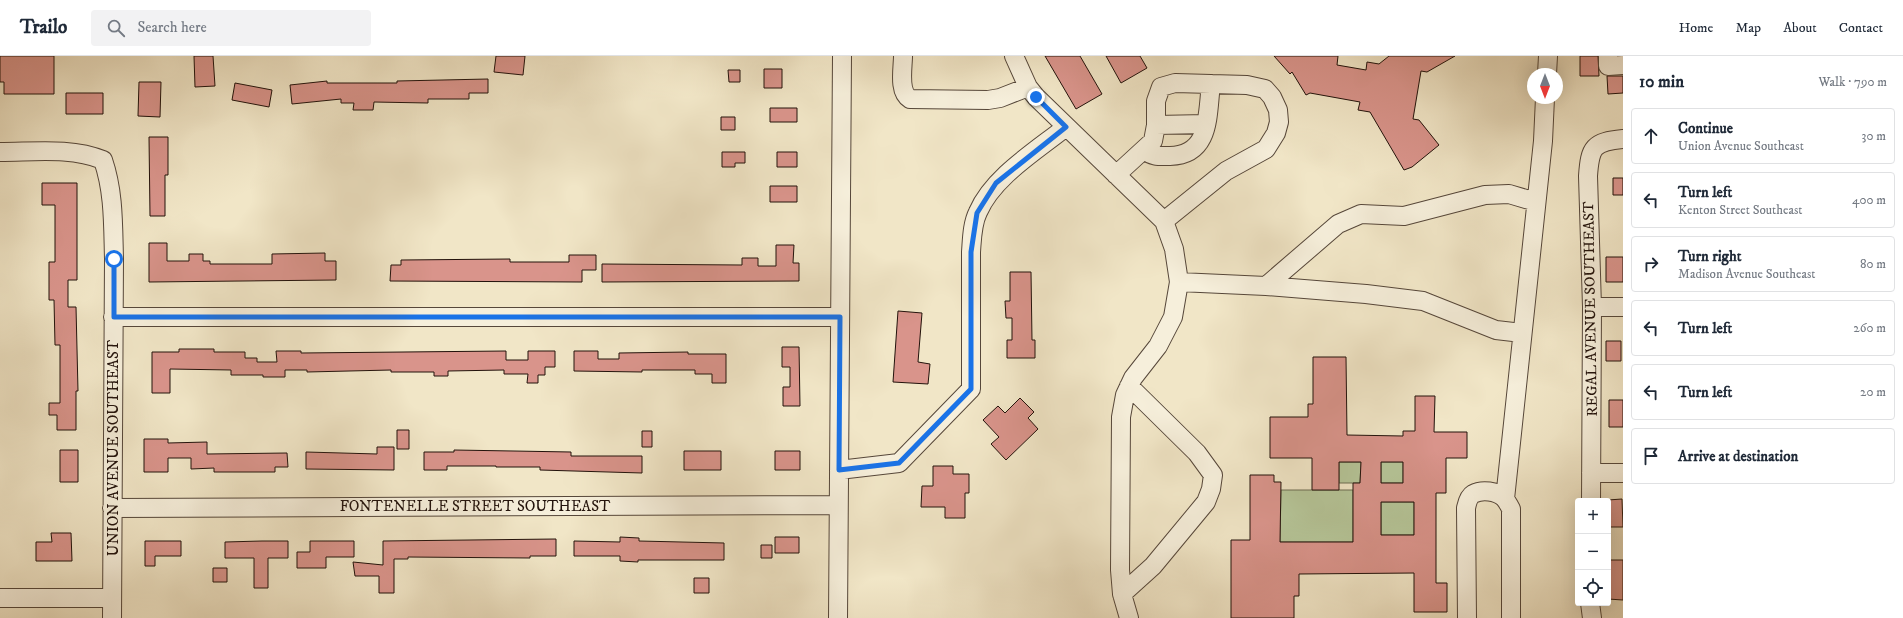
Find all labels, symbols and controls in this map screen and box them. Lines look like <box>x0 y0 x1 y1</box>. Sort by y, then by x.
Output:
search box <box>91 10 371 46</box>
text: Trailo <box>20 16 67 39</box>
icon: search <box>105 17 127 39</box>
text: Search here <box>137 18 207 37</box>
text: Home <box>1679 19 1713 37</box>
text: Map <box>1735 19 1761 37</box>
text: About <box>1783 19 1817 37</box>
text: Contact <box>1839 19 1883 37</box>
north arrow <box>1527 68 1563 104</box>
text: 10 min <box>1639 71 1684 93</box>
text: Walk · 790 m <box>1818 74 1887 90</box>
route end <box>1027 88 1045 106</box>
text: Continue <box>1678 119 1733 138</box>
icon: ahead <box>1640 125 1662 147</box>
text: 30 m <box>1862 128 1886 144</box>
text: Union Avenue Southeast <box>1678 138 1804 154</box>
text: Turn left <box>1678 183 1732 202</box>
icon: left <box>1640 189 1662 211</box>
text: 400 m <box>1852 192 1886 208</box>
street label: REGAL AVENUE SOUTHEAST <box>1579 201 1602 417</box>
text: Kenton Street Southeast <box>1678 202 1802 218</box>
text: Turn right <box>1678 247 1741 266</box>
route start <box>105 250 123 268</box>
icon: right <box>1640 253 1662 275</box>
text: 80 m <box>1860 256 1886 272</box>
text: Madison Avenue Southeast <box>1678 266 1816 282</box>
icon: left <box>1640 317 1662 339</box>
text: Turn left <box>1678 319 1732 338</box>
text: 260 m <box>1853 320 1886 336</box>
street label: UNION AVENUE SOUTHEAST <box>104 339 123 556</box>
icon: left <box>1640 381 1662 403</box>
text: Turn left <box>1678 383 1732 402</box>
text: 20 m <box>1860 384 1886 400</box>
icon: arrive <box>1640 445 1662 467</box>
text: Arrive at destination <box>1678 447 1798 466</box>
street label: FONTENELLE STREET SOUTHEAST <box>340 497 611 516</box>
map controls <box>1575 498 1611 606</box>
button: + <box>1575 498 1611 534</box>
button: − <box>1575 534 1611 570</box>
button: locate <box>1575 570 1611 606</box>

